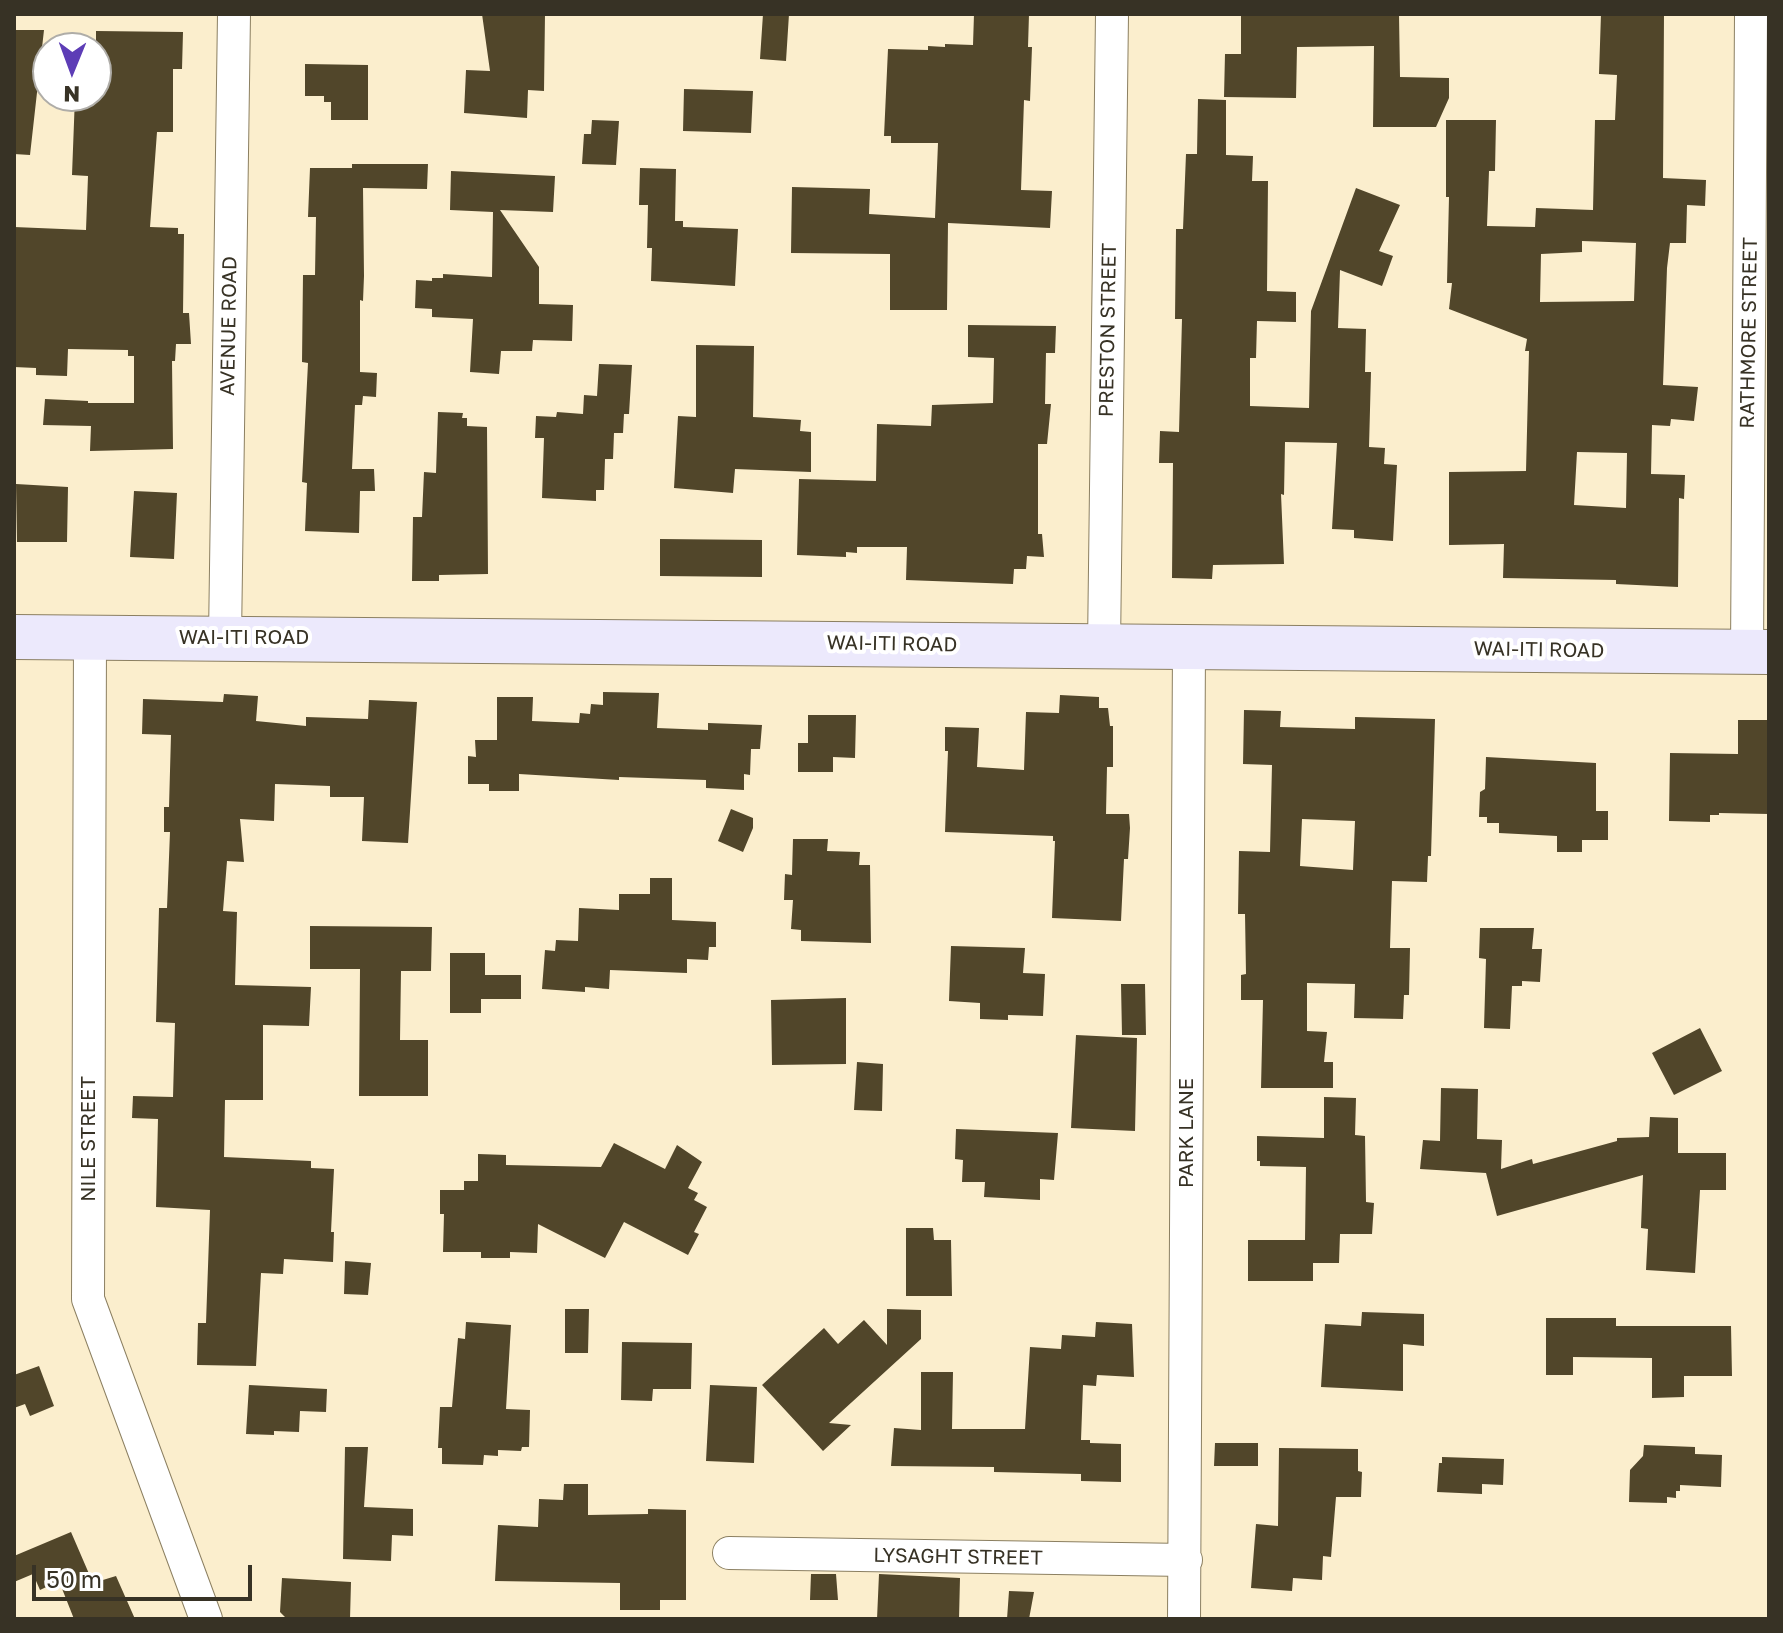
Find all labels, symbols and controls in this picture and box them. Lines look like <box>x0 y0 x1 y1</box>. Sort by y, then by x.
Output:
north arrow <box>32 32 112 112</box>
text: N <box>63 81 80 108</box>
street label: RATHMORE STREET <box>1735 237 1763 429</box>
street label: PRESTON STREET <box>1094 243 1122 417</box>
street label: AVENUE ROAD <box>216 256 242 396</box>
street label: WAI-ITI ROAD <box>179 626 309 650</box>
street label: WAI-ITI ROAD <box>826 631 958 657</box>
street label: WAI-ITI ROAD <box>1473 637 1605 663</box>
street label: NILE STREET <box>77 1076 101 1202</box>
street label: PARK LANE <box>1175 1078 1199 1188</box>
street label: LYSAGHT STREET <box>873 1544 1043 1570</box>
scale bar <box>36 1549 256 1599</box>
text: 50 m <box>46 1564 102 1593</box>

